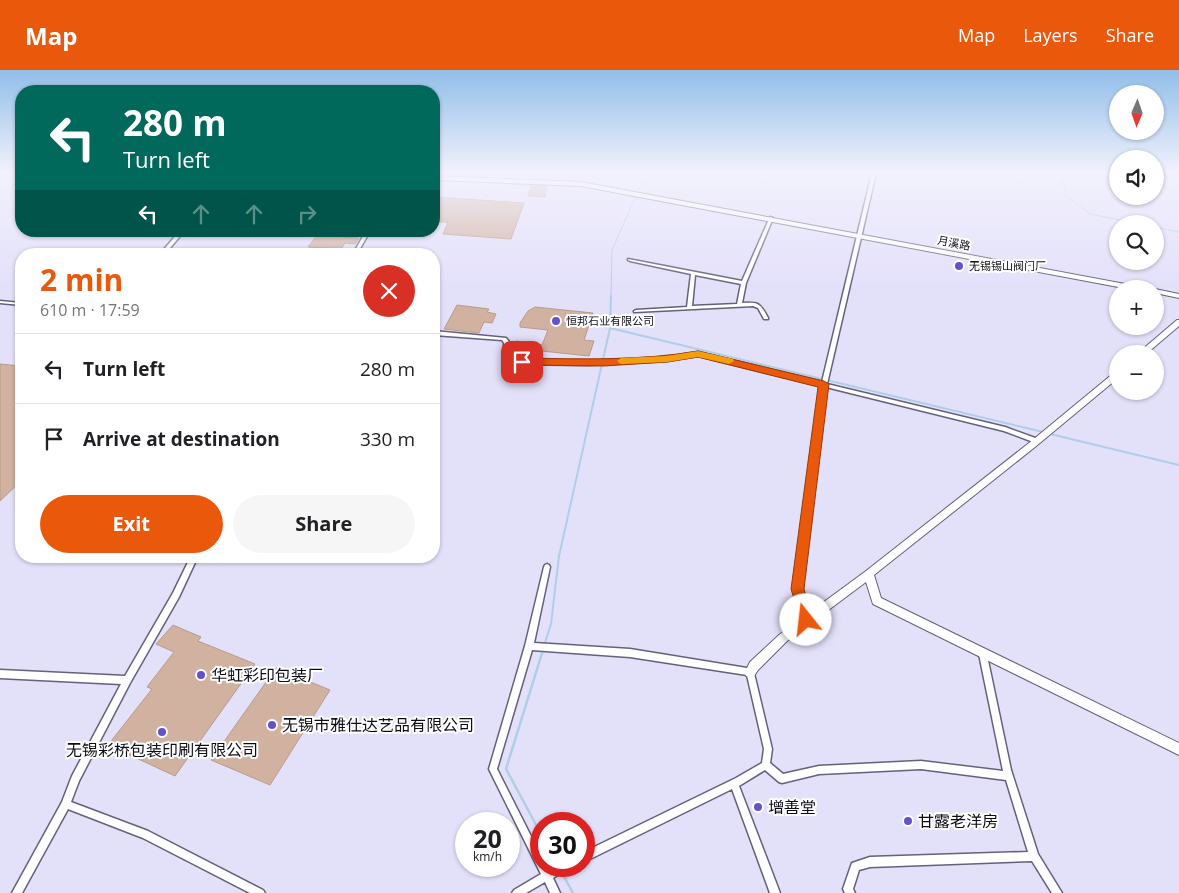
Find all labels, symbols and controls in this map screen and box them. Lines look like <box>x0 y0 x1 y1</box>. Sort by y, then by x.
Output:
text: Map <box>25 19 77 52</box>
text: Map <box>958 23 995 47</box>
text: Layers <box>1023 23 1078 47</box>
text: Share <box>1106 23 1154 47</box>
north arrow <box>1109 85 1164 140</box>
map controls <box>1109 85 1164 400</box>
text: 280 m <box>123 99 227 146</box>
icon: left <box>40 105 105 170</box>
text: Turn left <box>123 144 210 174</box>
button: sound <box>1109 150 1164 205</box>
icon: left <box>134 200 162 228</box>
icon: ahead <box>187 200 215 228</box>
icon: ahead <box>240 200 268 228</box>
icon: right <box>293 200 321 228</box>
button: search <box>1109 215 1164 270</box>
street label: 月溪路 <box>936 232 972 253</box>
place label: 无锡锡山阀门厂 <box>969 258 1046 273</box>
text: 2 min <box>40 259 123 300</box>
marker: 无锡锡山阀门厂 <box>953 260 965 272</box>
button: close <box>363 265 415 317</box>
button: + <box>1109 280 1164 335</box>
text: 610 m · 17:59 <box>40 299 140 321</box>
place label: 恒邦石业有限公司 <box>566 313 654 328</box>
marker: 恒邦石业有限公司 <box>550 315 562 327</box>
pin <box>501 341 543 383</box>
button: − <box>1109 345 1164 400</box>
icon: arrive <box>508 348 536 376</box>
icon: left <box>40 355 68 383</box>
text: Turn left <box>83 356 165 382</box>
text: 280 m <box>360 356 415 382</box>
icon: arrive <box>40 425 68 453</box>
text: Arrive at destination <box>83 426 280 452</box>
text: 330 m <box>360 426 415 452</box>
button: Exit <box>40 495 223 553</box>
button: Share <box>233 495 415 553</box>
position arrow <box>779 593 831 645</box>
place label: 华虹彩印包装厂 <box>211 664 323 686</box>
marker: 华虹彩印包装厂 <box>195 669 207 681</box>
place label: 无锡市雅仕达艺品有限公司 <box>282 714 474 736</box>
marker: 无锡市雅仕达艺品有限公司 <box>266 719 278 731</box>
marker: 无锡彩桥包装印刷有限公司 <box>156 726 168 738</box>
place label: 无锡彩桥包装印刷有限公司 <box>66 739 258 761</box>
place label: 增善堂 <box>768 796 816 818</box>
marker: 增善堂 <box>752 801 764 813</box>
place label: 甘露老洋房 <box>918 810 998 832</box>
speed limit sign: 30 <box>530 812 595 877</box>
marker: 甘露老洋房 <box>902 815 914 827</box>
text: 20 <box>473 821 502 855</box>
text: km/h <box>473 848 502 865</box>

